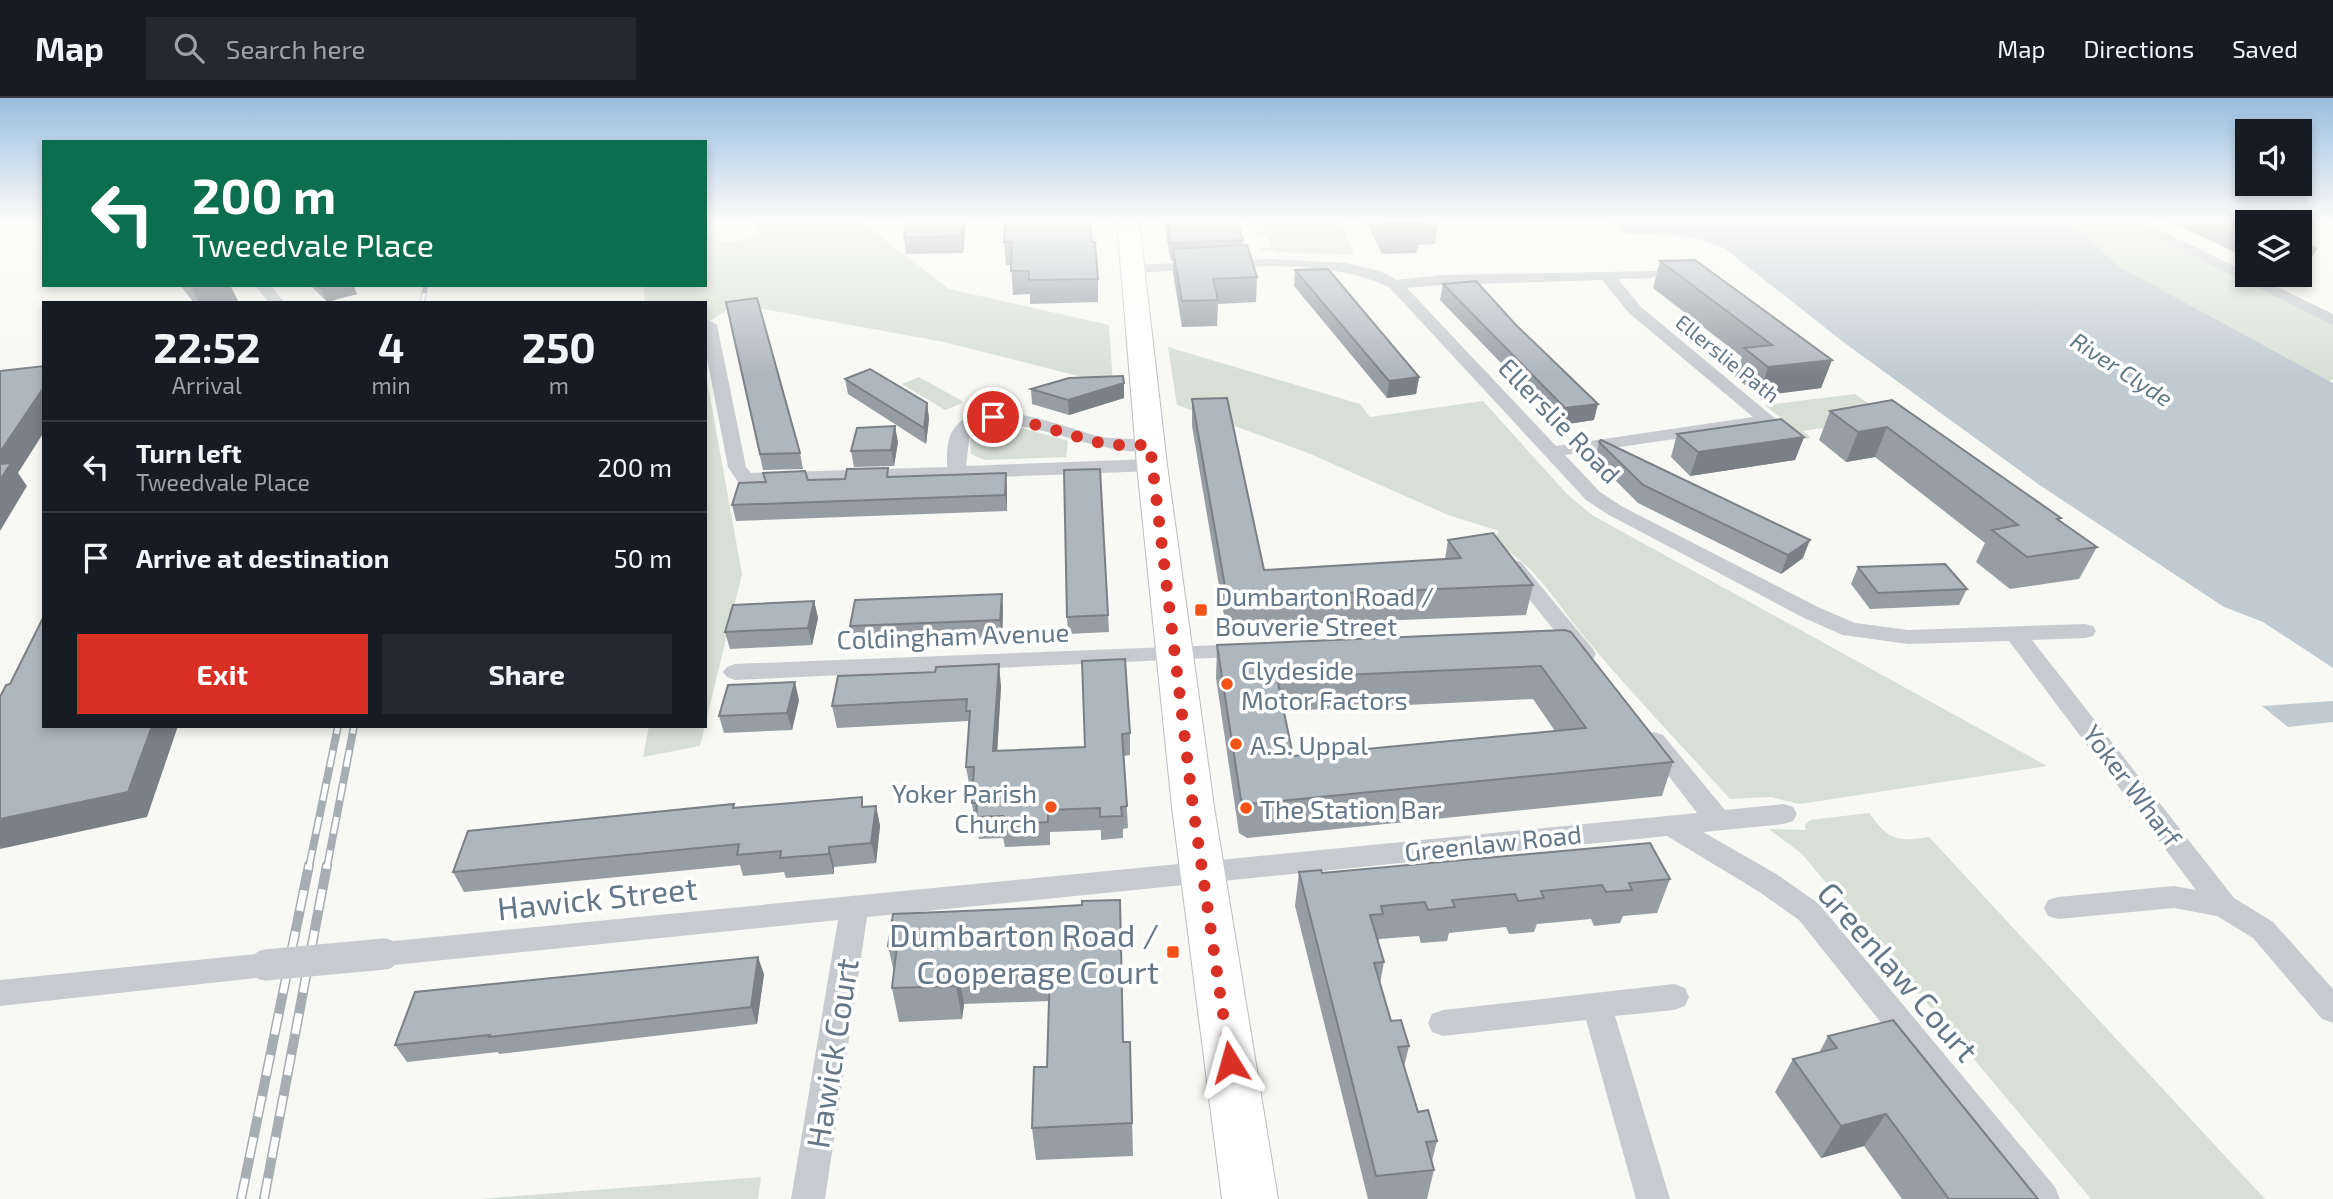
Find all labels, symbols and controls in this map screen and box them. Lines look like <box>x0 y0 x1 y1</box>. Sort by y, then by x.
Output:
search box <box>146 17 636 80</box>
text: Map <box>35 28 104 68</box>
icon: search <box>170 29 208 67</box>
text: Search here <box>226 33 365 64</box>
text: Map <box>1997 34 2045 63</box>
text: Directions <box>2083 34 2194 63</box>
text: Saved <box>2232 34 2298 63</box>
map controls <box>2235 119 2312 287</box>
button: sound <box>2235 119 2312 196</box>
text: 200 m <box>192 165 336 224</box>
icon: left <box>77 168 168 259</box>
button: layers <box>2235 210 2312 287</box>
text: Tweedvale Place <box>192 225 434 263</box>
street label: Ellerslie Path <box>1671 309 1785 407</box>
text: 22:52 <box>153 321 260 371</box>
text: 4 <box>378 321 404 371</box>
text: 250 <box>522 321 596 371</box>
water label: River Clyde <box>2066 326 2178 412</box>
street label: Ellerslie Road <box>1493 351 1627 489</box>
text: Arrival <box>172 371 242 399</box>
text: min <box>371 371 411 399</box>
text: m <box>549 371 569 399</box>
pin <box>963 387 1023 447</box>
icon: arrive <box>974 398 1012 436</box>
text: Turn left <box>136 437 242 468</box>
icon: left <box>77 448 115 486</box>
text: 200 m <box>597 451 672 482</box>
text: Tweedvale Place <box>136 468 310 496</box>
icon: arrive <box>77 539 115 577</box>
text: Arrive at destination <box>136 542 389 573</box>
text: 50 m <box>614 542 672 573</box>
place label: Dumbarton Road / Bouverie Street <box>1215 580 1434 641</box>
marker: Dumbarton Road / Bouverie Street <box>1193 602 1209 618</box>
street label: Coldingham Avenue <box>836 615 1070 655</box>
button: Exit <box>77 634 368 714</box>
button: Share <box>382 634 672 714</box>
place label: Clydeside Motor Factors <box>1241 654 1408 715</box>
marker: Clydeside Motor Factors <box>1219 676 1235 692</box>
street label: Yoker Wharf <box>2077 718 2189 853</box>
place label: A.S. Uppal <box>1250 729 1368 760</box>
marker: A.S. Uppal <box>1228 736 1244 752</box>
place label: Yoker Parish Church <box>892 777 1037 838</box>
place label: The Station Bar <box>1260 793 1441 824</box>
marker: Yoker Parish Church <box>1043 799 1059 815</box>
marker: The Station Bar <box>1238 800 1254 816</box>
street label: Greenlaw Road <box>1403 817 1583 867</box>
street label: Hawick Street <box>495 868 699 926</box>
street label: Greenlaw Court <box>1811 874 1987 1068</box>
place label: Dumbarton Road / Cooperage Court <box>889 915 1159 990</box>
marker: Dumbarton Road / Cooperage Court <box>1165 944 1181 960</box>
street label: Hawick Court <box>797 955 865 1151</box>
position arrow <box>1193 1025 1267 1099</box>

